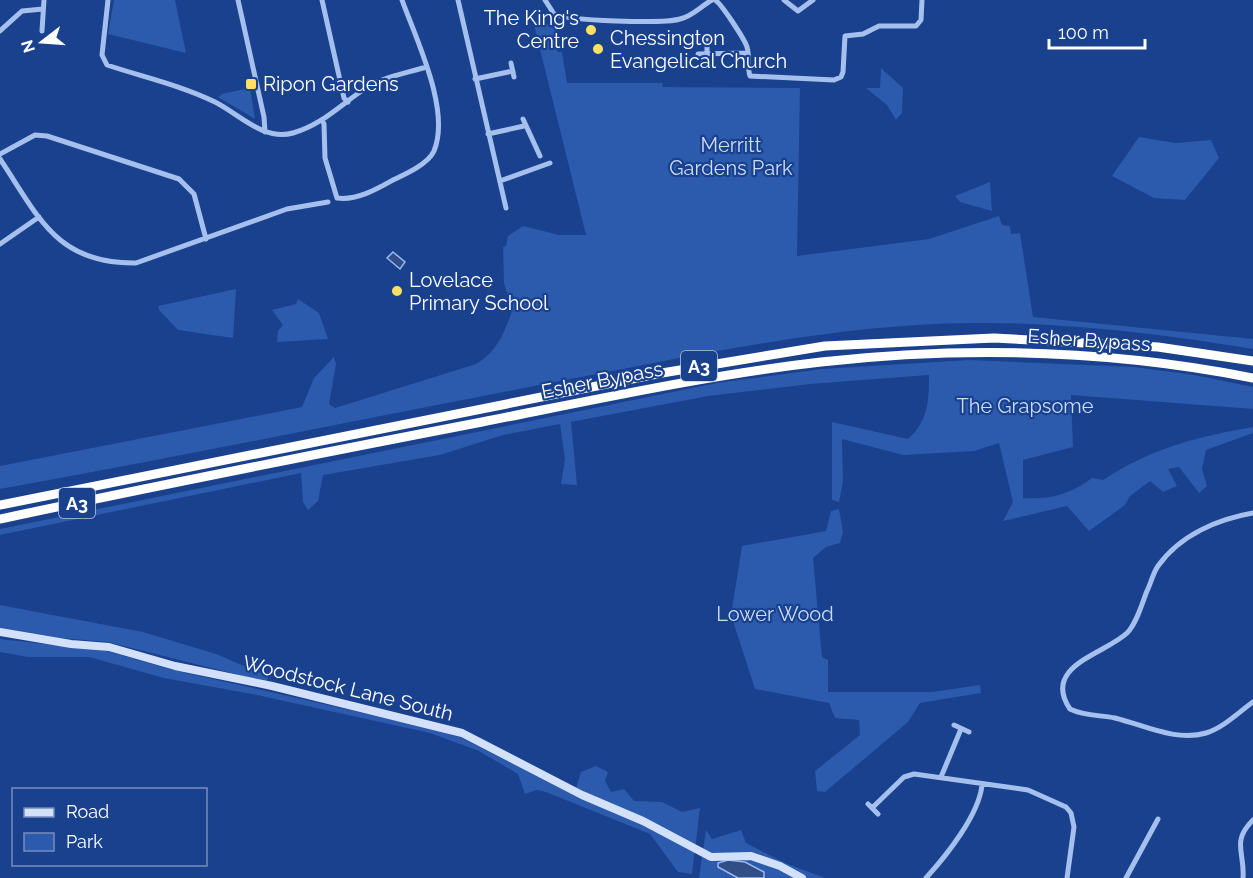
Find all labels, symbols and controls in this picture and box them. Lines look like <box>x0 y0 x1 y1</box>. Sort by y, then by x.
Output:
place label: The King's Centre <box>484 6 579 53</box>
north arrow <box>12 12 72 72</box>
scale bar <box>1049 12 1145 50</box>
text: 100 m <box>1058 22 1109 43</box>
marker: The King's Centre <box>584 23 598 37</box>
place label: Chessington Evangelical Church <box>610 26 787 73</box>
text: N <box>17 38 39 55</box>
marker: Chessington Evangelical Church <box>591 42 605 56</box>
place label: Ripon Gardens <box>263 72 399 96</box>
marker: Ripon Gardens <box>244 77 258 91</box>
park label: Merritt Gardens Park <box>669 133 793 180</box>
place label: Lovelace Primary School <box>409 268 549 315</box>
marker: Lovelace Primary School <box>390 284 404 298</box>
street label: Esher Bypass <box>1027 324 1151 356</box>
road number: A3 <box>681 351 717 381</box>
street label: Esher Bypass <box>539 356 665 404</box>
park label: The Grapsome <box>957 394 1094 418</box>
road number: A3 <box>59 488 95 518</box>
park label: Lower Wood <box>716 602 834 626</box>
street label: Woodstock Lane South <box>240 650 456 726</box>
legend <box>12 788 207 866</box>
text: Road <box>66 801 109 822</box>
text: Park <box>66 831 103 852</box>

